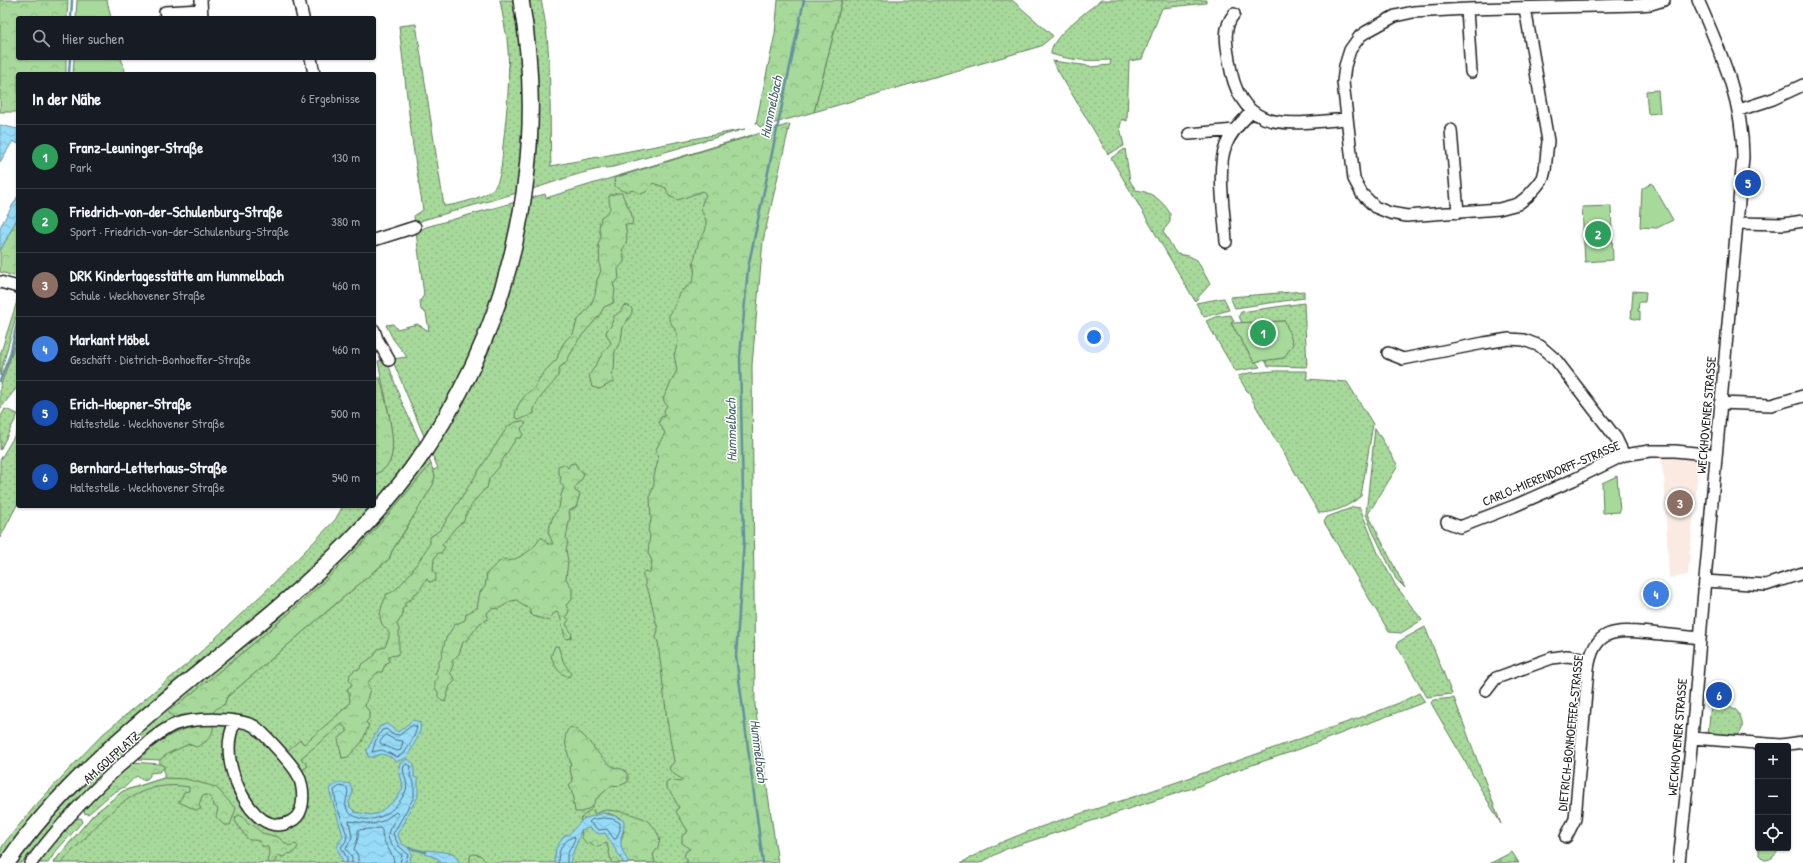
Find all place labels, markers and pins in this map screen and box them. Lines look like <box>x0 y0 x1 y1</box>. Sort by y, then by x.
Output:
pin: 5 <box>1735 168 1761 198</box>
pin: 2 <box>1585 219 1611 249</box>
pin: 1 <box>1250 318 1276 348</box>
pin: 3 <box>1667 488 1693 518</box>
pin: 4 <box>1643 579 1669 609</box>
pin: 6 <box>1706 680 1732 710</box>

